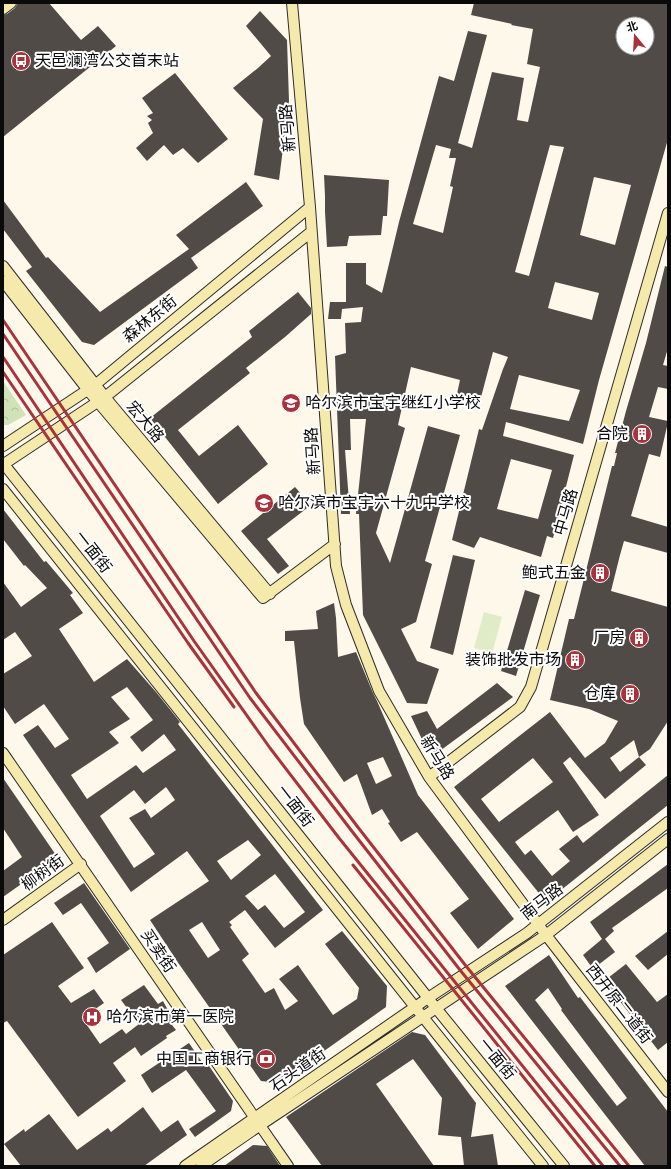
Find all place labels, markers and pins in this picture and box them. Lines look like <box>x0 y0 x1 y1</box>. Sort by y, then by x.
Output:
place label: 天邑澜湾公交首末站 <box>35 49 179 73</box>
bus stop icon: 天邑澜湾公交首末站 <box>10 50 32 72</box>
place label: 哈尔滨市宝宇继红小学校 <box>305 391 481 415</box>
school or university icon: 哈尔滨市宝宇继红小学校 <box>280 392 302 414</box>
place label: 合院 <box>596 422 628 446</box>
building icon: 合院 <box>631 423 653 445</box>
place label: 哈尔滨市宝宇六十九中学校 <box>278 491 470 515</box>
school or university icon: 哈尔滨市宝宇六十九中学校 <box>253 492 275 514</box>
place label: 鲍式五金 <box>522 561 586 585</box>
building icon: 鲍式五金 <box>589 562 611 584</box>
place label: 厂房 <box>593 626 625 650</box>
building icon: 厂房 <box>628 627 650 649</box>
place label: 装饰批发市场 <box>465 648 561 672</box>
building icon: 装饰批发市场 <box>564 649 586 671</box>
place label: 仓库 <box>584 682 616 706</box>
building icon: 仓库 <box>619 683 641 705</box>
place label: 哈尔滨市第一医院 <box>106 1005 234 1029</box>
hospital icon: 哈尔滨市第一医院 <box>81 1006 103 1028</box>
place label: 中国工商银行 <box>156 1047 252 1071</box>
bank icon: 中国工商银行 <box>255 1048 277 1070</box>

